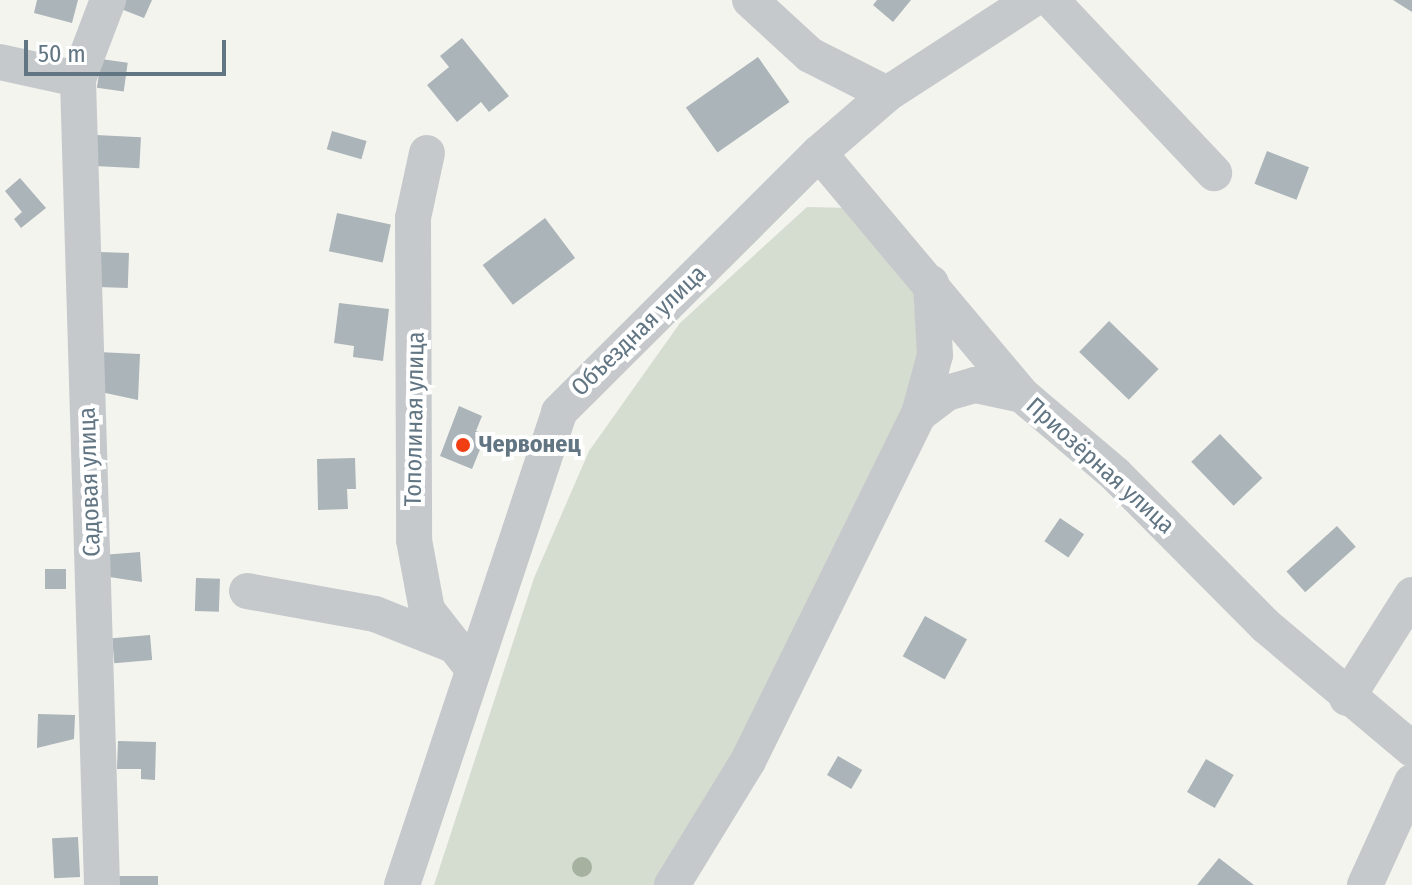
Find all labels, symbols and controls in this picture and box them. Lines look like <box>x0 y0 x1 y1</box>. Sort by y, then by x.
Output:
scale bar <box>28 24 230 74</box>
text: 50 m <box>38 40 86 68</box>
street label: Объездная улица <box>566 260 712 402</box>
street label: Тополиная улица <box>399 331 431 507</box>
street label: Приозёрная улица <box>1020 392 1180 540</box>
street label: Садовая улица <box>73 407 107 557</box>
place label: Червонец <box>479 431 580 459</box>
marker: Червонец <box>454 436 472 454</box>

